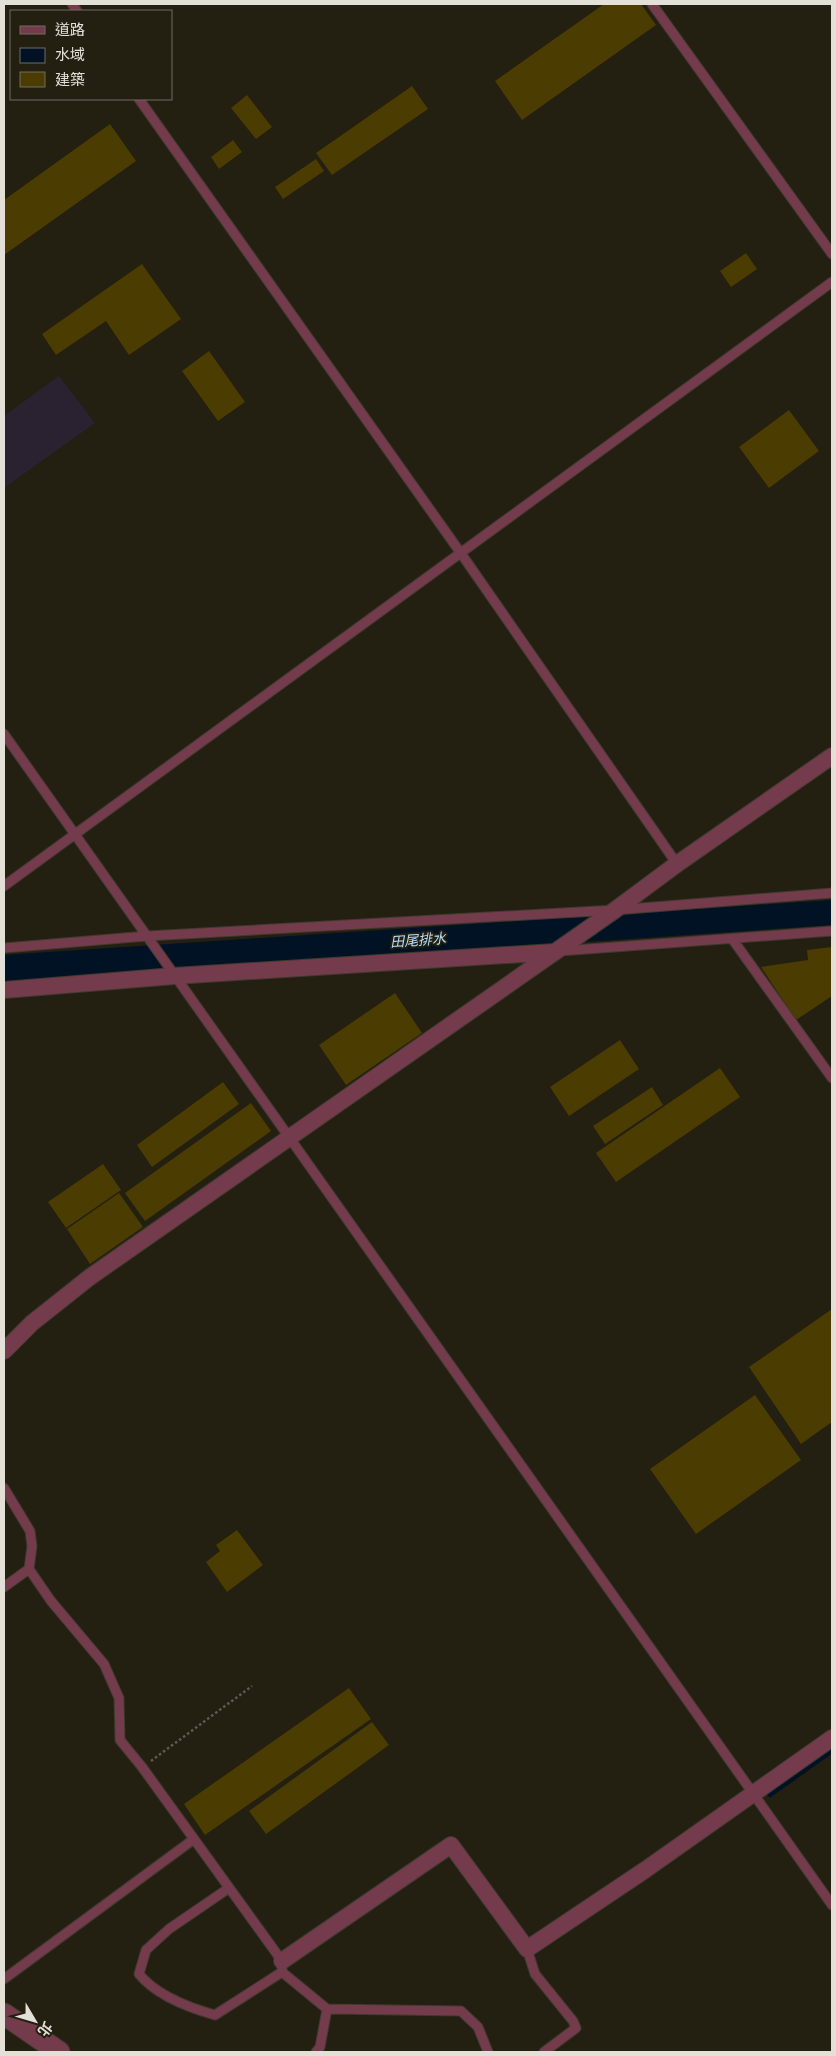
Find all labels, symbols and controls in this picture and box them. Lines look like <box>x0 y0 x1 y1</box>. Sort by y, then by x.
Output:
legend <box>10 10 172 100</box>
text: 道路 <box>55 19 85 40</box>
text: 水域 <box>55 44 85 65</box>
text: 建築 <box>55 69 85 90</box>
water label: 田尾排水 <box>389 929 448 951</box>
north arrow <box>10 1996 60 2046</box>
text: 北 <box>34 2018 57 2040</box>

